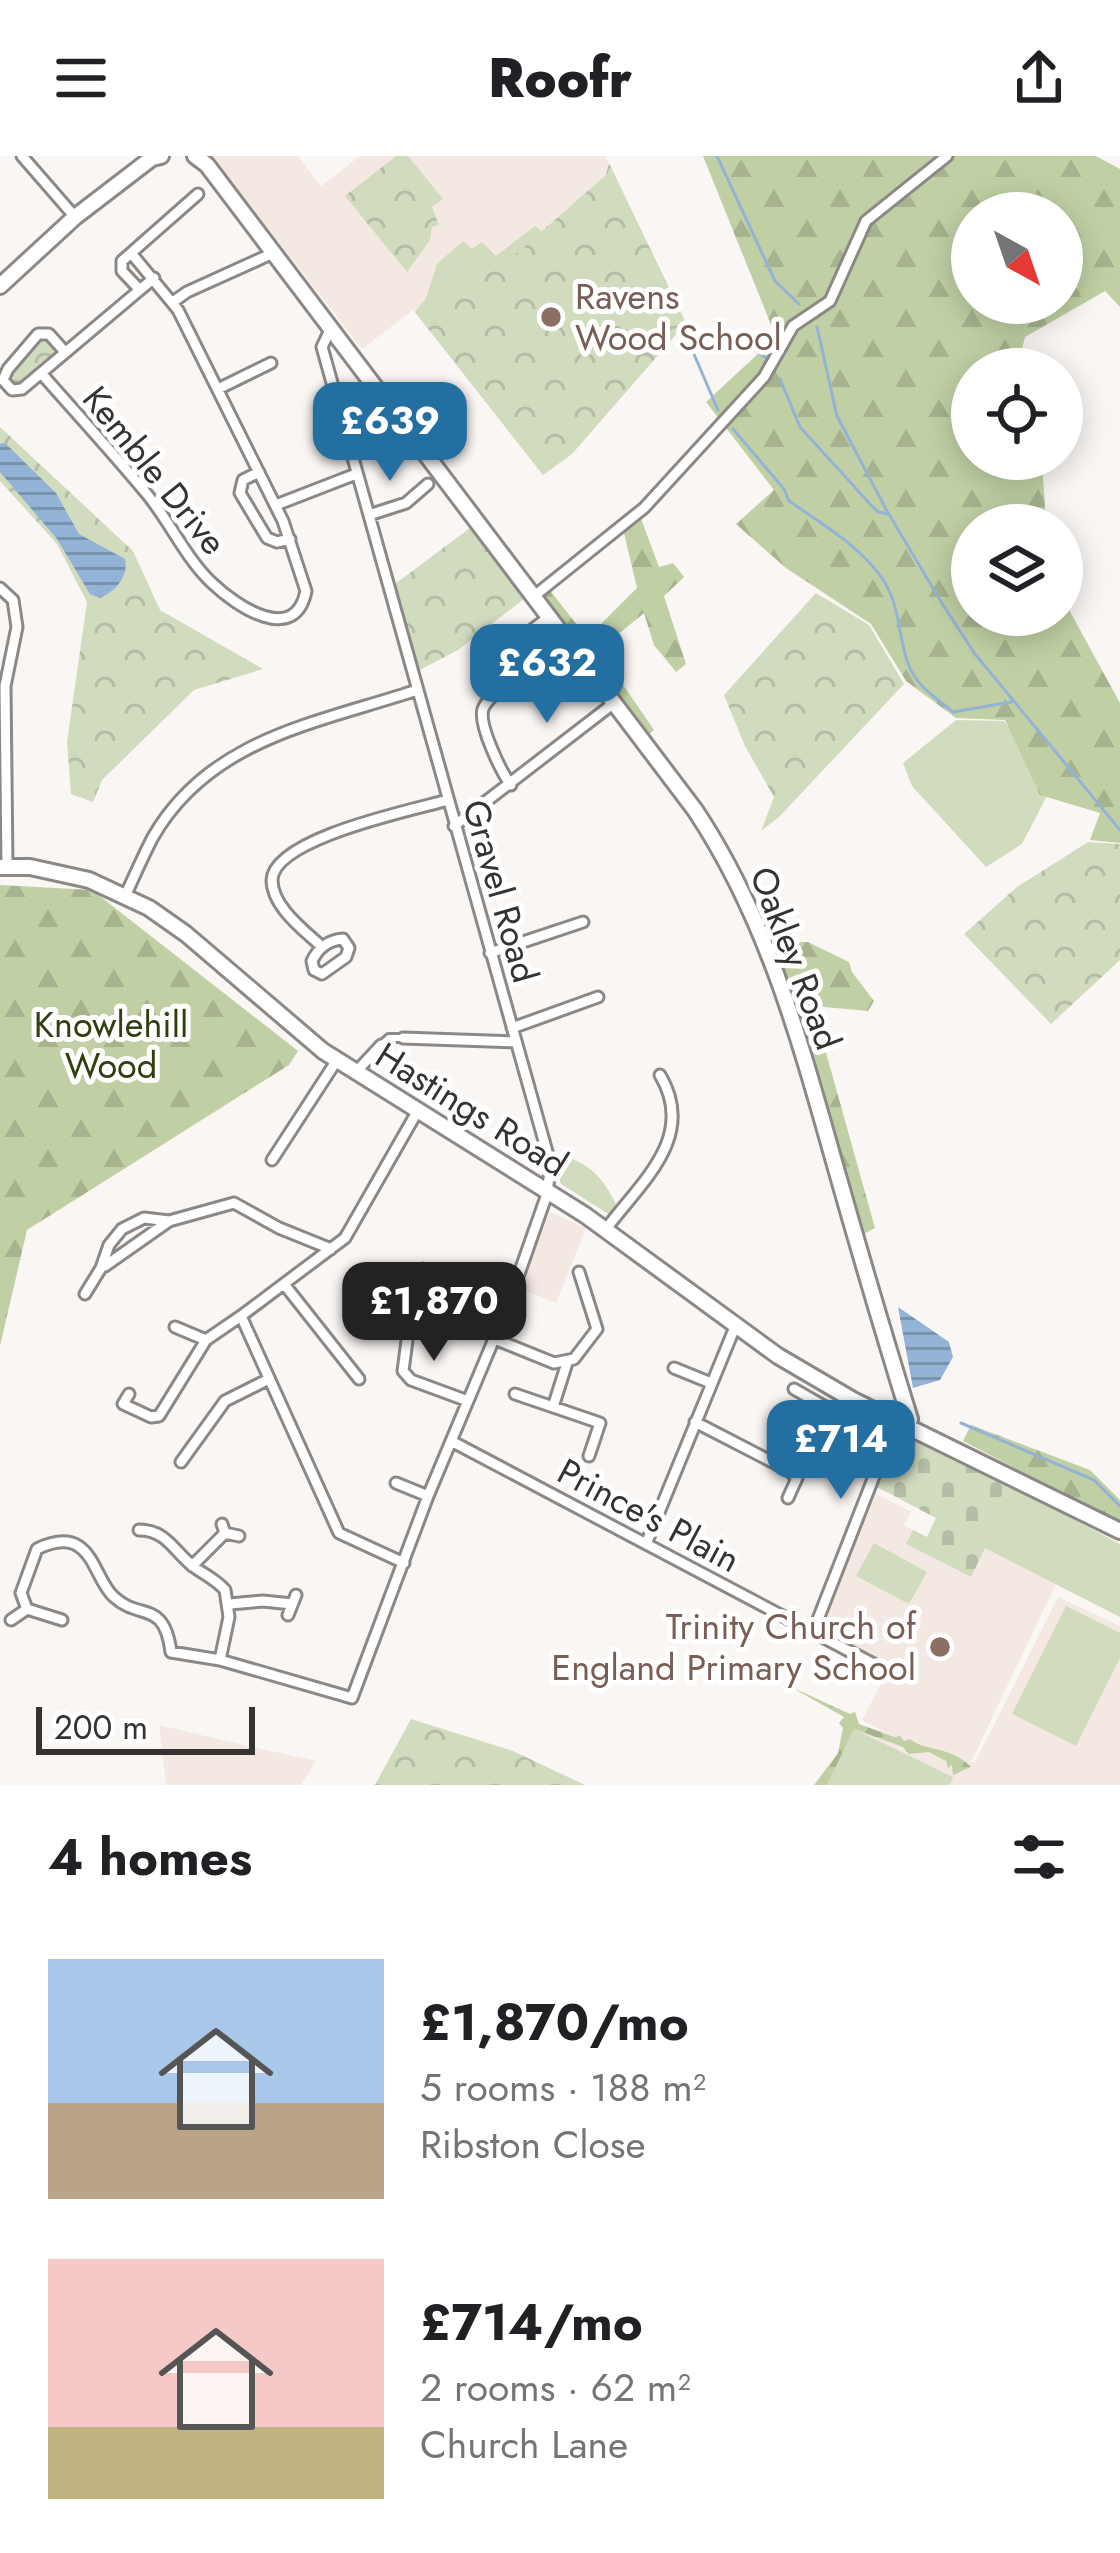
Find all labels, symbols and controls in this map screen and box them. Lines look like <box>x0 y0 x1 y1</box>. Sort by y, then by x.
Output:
text: Roofr <box>488 39 632 117</box>
icon: menu <box>48 45 114 111</box>
icon: share <box>1006 45 1072 111</box>
north arrow <box>951 192 1083 324</box>
map controls <box>951 192 1083 636</box>
place label: Ravens Wood School <box>575 270 782 363</box>
marker: Ravens Wood School <box>538 304 564 330</box>
button: locate <box>951 348 1083 480</box>
street label: Kemble Drive <box>71 374 239 566</box>
pin: £639 <box>319 382 461 484</box>
text: £639 <box>340 392 440 449</box>
button: layers <box>951 504 1083 636</box>
pin: £632 <box>476 624 618 726</box>
text: £632 <box>497 634 597 691</box>
street label: Gravel Road <box>450 793 552 989</box>
street label: Oakley Road <box>737 859 855 1057</box>
park label: Knowlehill Wood <box>34 998 188 1091</box>
street label: Hastings Road <box>366 1029 578 1189</box>
pin: £1,870 <box>336 1262 532 1364</box>
text: £1,870 <box>369 1272 499 1329</box>
pin: £714 <box>770 1400 912 1502</box>
text: £714 <box>794 1410 888 1467</box>
street label: Prince's Plain <box>549 1445 749 1585</box>
place label: Trinity Church of England Primary School <box>551 1600 918 1693</box>
marker: Trinity Church of England Primary School <box>927 1634 953 1660</box>
scale bar <box>36 1701 255 1754</box>
text: 200 m <box>54 1704 148 1751</box>
text: 4 homes <box>48 1820 252 1894</box>
icon: filters <box>1006 1824 1072 1890</box>
text: £1,870/mo <box>420 1985 689 2059</box>
icon: home <box>144 2007 288 2151</box>
text: 5 rooms · 188 m² <box>420 2059 706 2116</box>
text: Ribston Close <box>420 2116 646 2173</box>
text: £714/mo <box>420 2285 643 2359</box>
icon: home <box>144 2307 288 2451</box>
text: 2 rooms · 62 m² <box>420 2359 691 2416</box>
text: Church Lane <box>420 2416 628 2473</box>

